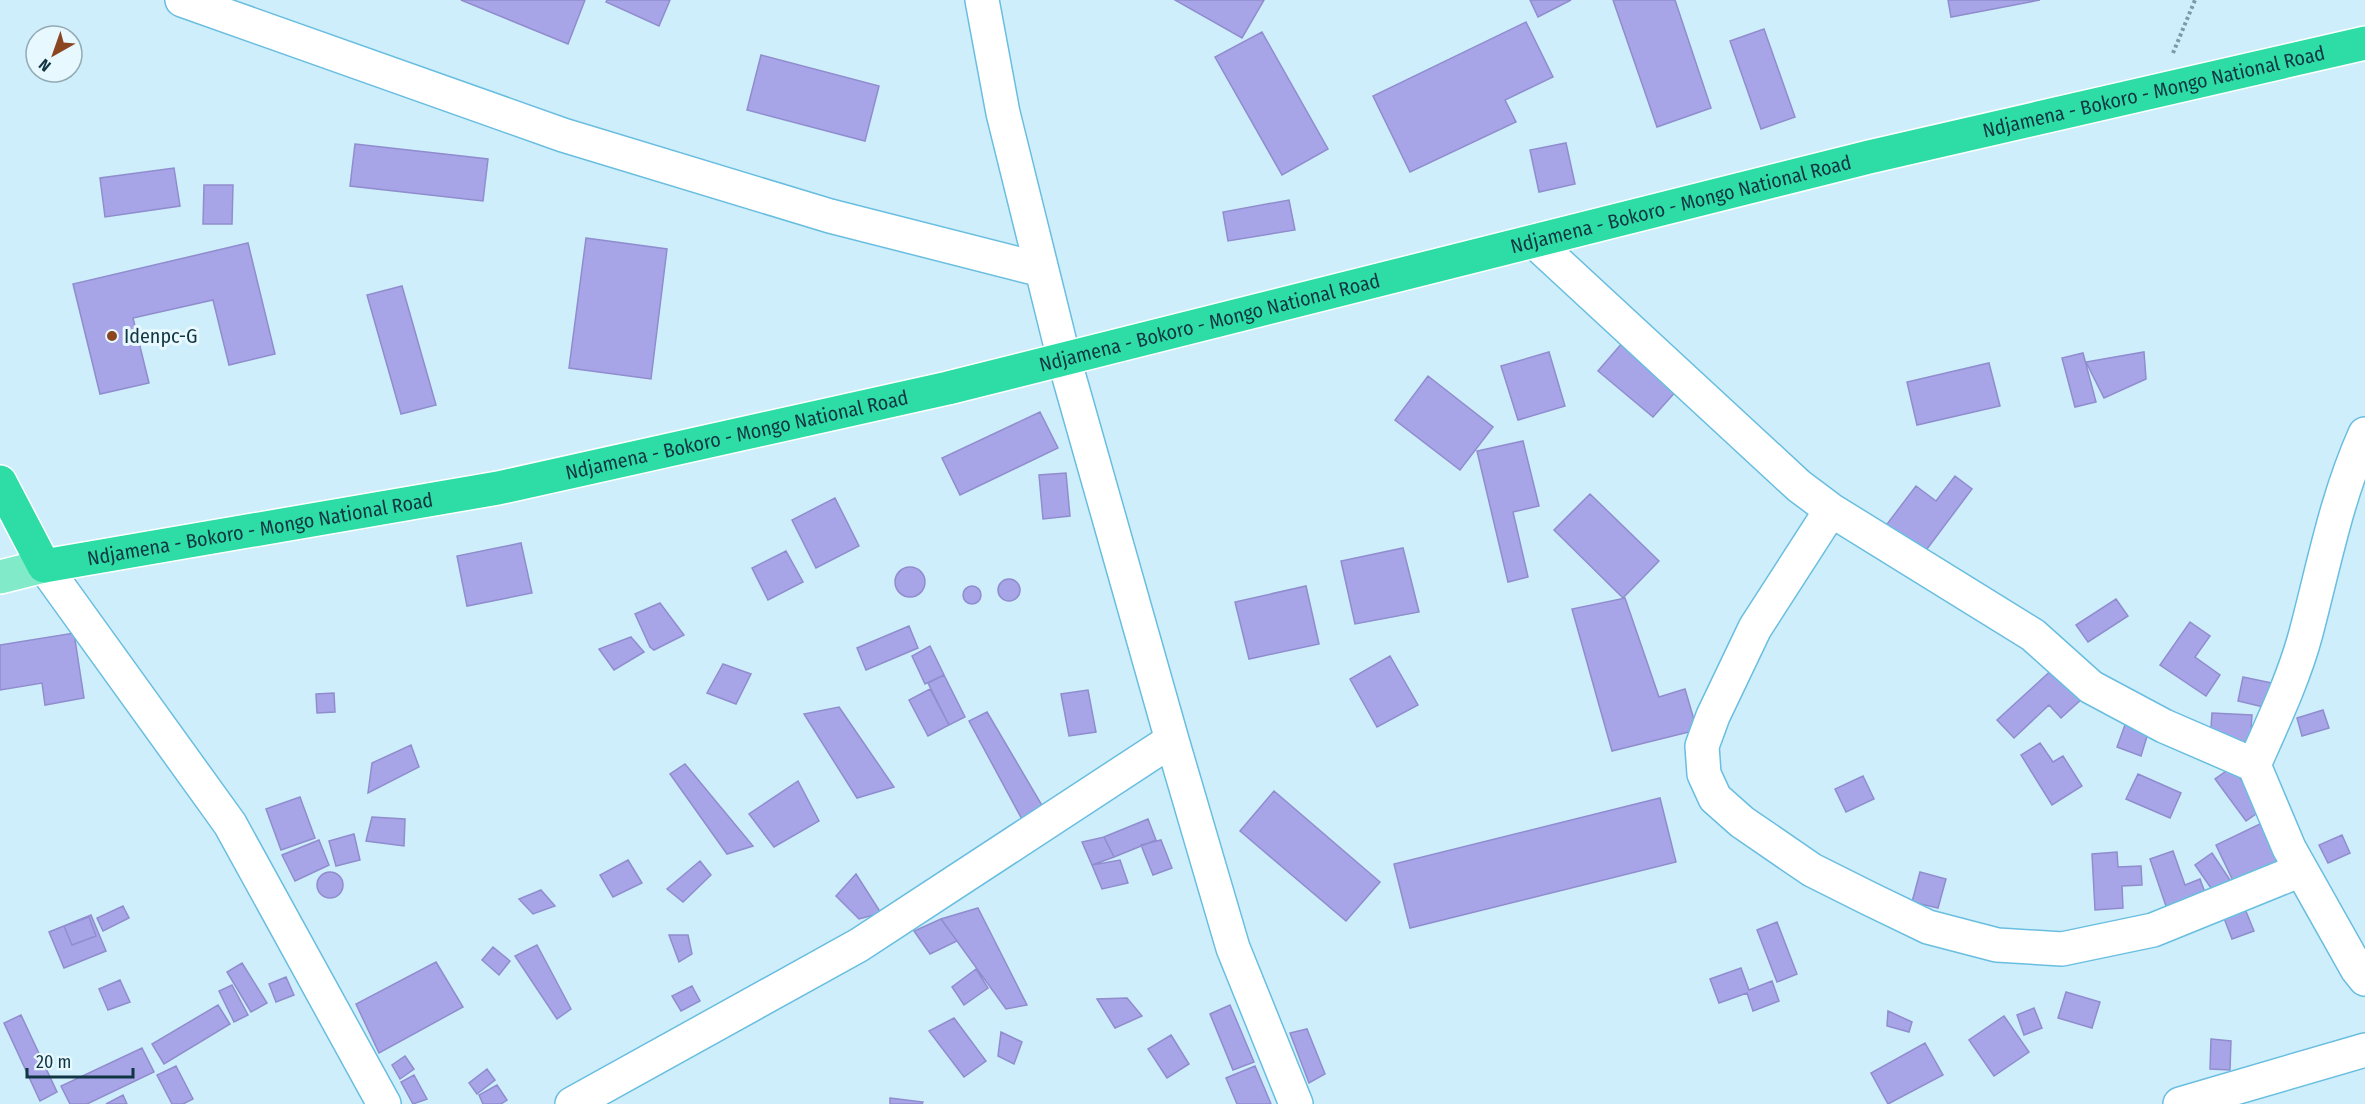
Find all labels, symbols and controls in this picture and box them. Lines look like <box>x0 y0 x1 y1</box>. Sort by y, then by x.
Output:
north arrow <box>24 24 84 84</box>
street label: Ndjamena - Bokoro - Mongo National Road <box>1980 41 2327 143</box>
text: N <box>35 55 54 75</box>
street label: Ndjamena - Bokoro - Mongo National Road <box>1508 150 1854 258</box>
street label: Ndjamena - Bokoro - Mongo National Road <box>1037 268 1382 377</box>
place label: Idenpc-G <box>124 324 198 348</box>
marker: Idenpc-G <box>105 329 119 343</box>
street label: Ndjamena - Bokoro - Mongo National Road <box>563 385 910 485</box>
street label: Ndjamena - Bokoro - Mongo National Road <box>85 487 435 570</box>
scale bar <box>27 1041 134 1079</box>
text: 20 m <box>36 1051 71 1073</box>

